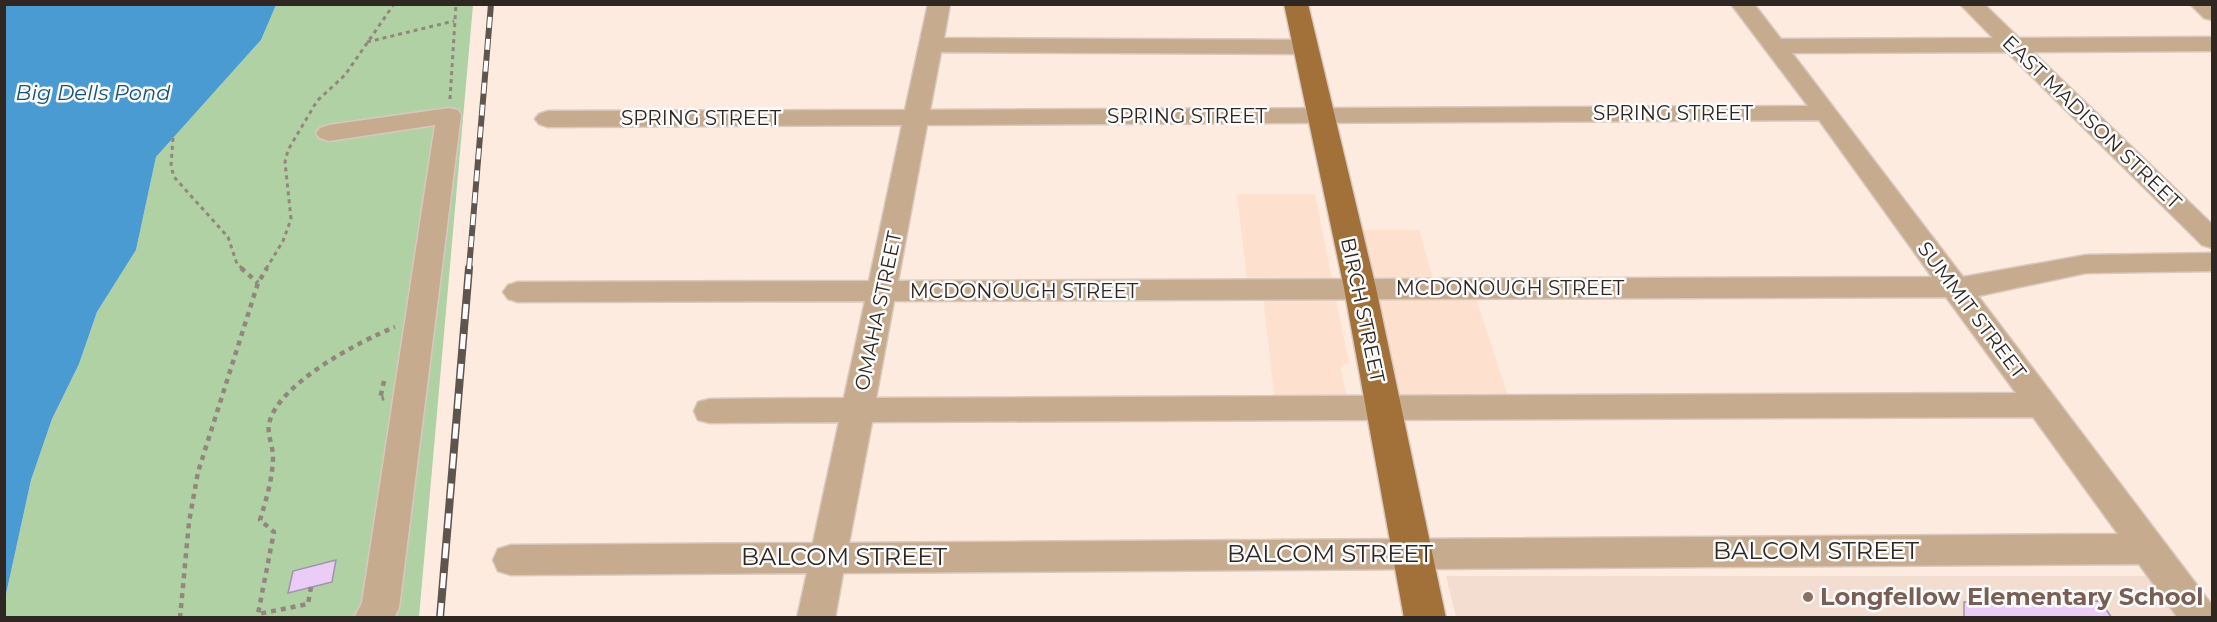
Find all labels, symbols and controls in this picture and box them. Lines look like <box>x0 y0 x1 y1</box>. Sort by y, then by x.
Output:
street label: EAST MADISON STREET <box>1998 30 2187 214</box>
water label: Big Dells Pond <box>16 80 171 105</box>
street label: SPRING STREET <box>1593 101 1754 125</box>
street label: SPRING STREET <box>1107 104 1268 128</box>
street label: SPRING STREET <box>621 106 782 130</box>
street label: OMAHA STREET <box>849 229 907 393</box>
street label: BIRCH STREET <box>1336 235 1390 385</box>
street label: SUMMIT STREET <box>1913 237 2032 384</box>
street label: MCDONOUGH STREET <box>1396 276 1625 300</box>
street label: MCDONOUGH STREET <box>910 279 1139 303</box>
street label: BALCOM STREET <box>1713 536 1919 565</box>
street label: BALCOM STREET <box>1227 539 1433 568</box>
street label: BALCOM STREET <box>741 542 947 571</box>
place label: Longfellow Elementary School <box>1820 582 2204 611</box>
marker: Longfellow Elementary School <box>1801 590 1815 604</box>

